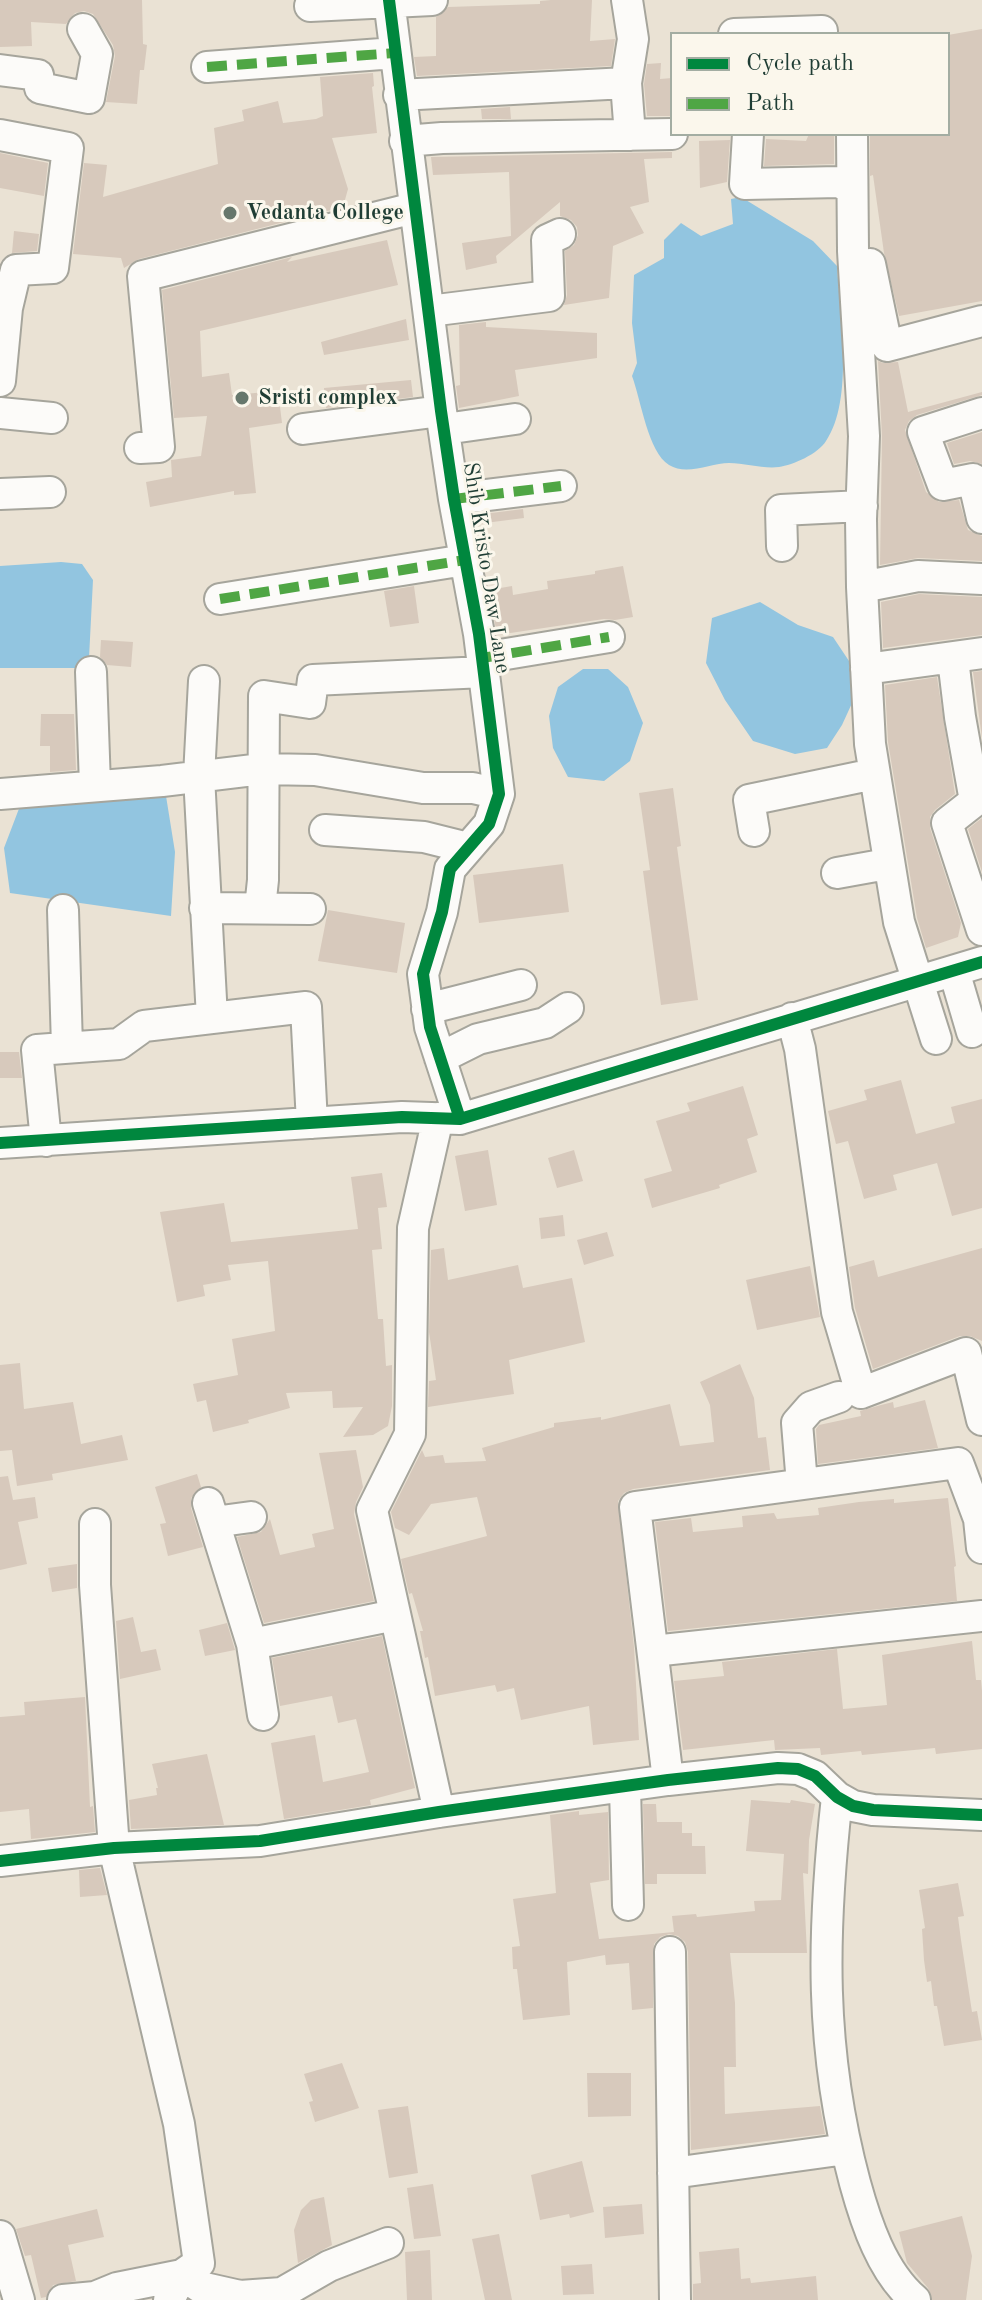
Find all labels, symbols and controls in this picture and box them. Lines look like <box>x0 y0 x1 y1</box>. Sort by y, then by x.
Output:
legend <box>670 32 950 136</box>
text: Cycle path <box>746 52 854 76</box>
text: Path <box>746 92 795 116</box>
place label: Vedanta College <box>246 200 404 226</box>
marker: Vedanta College <box>221 204 239 222</box>
place label: Sristi complex <box>258 385 397 411</box>
marker: Sristi complex <box>233 389 251 407</box>
street label: Shib Kristo Daw Lane <box>456 461 516 675</box>

